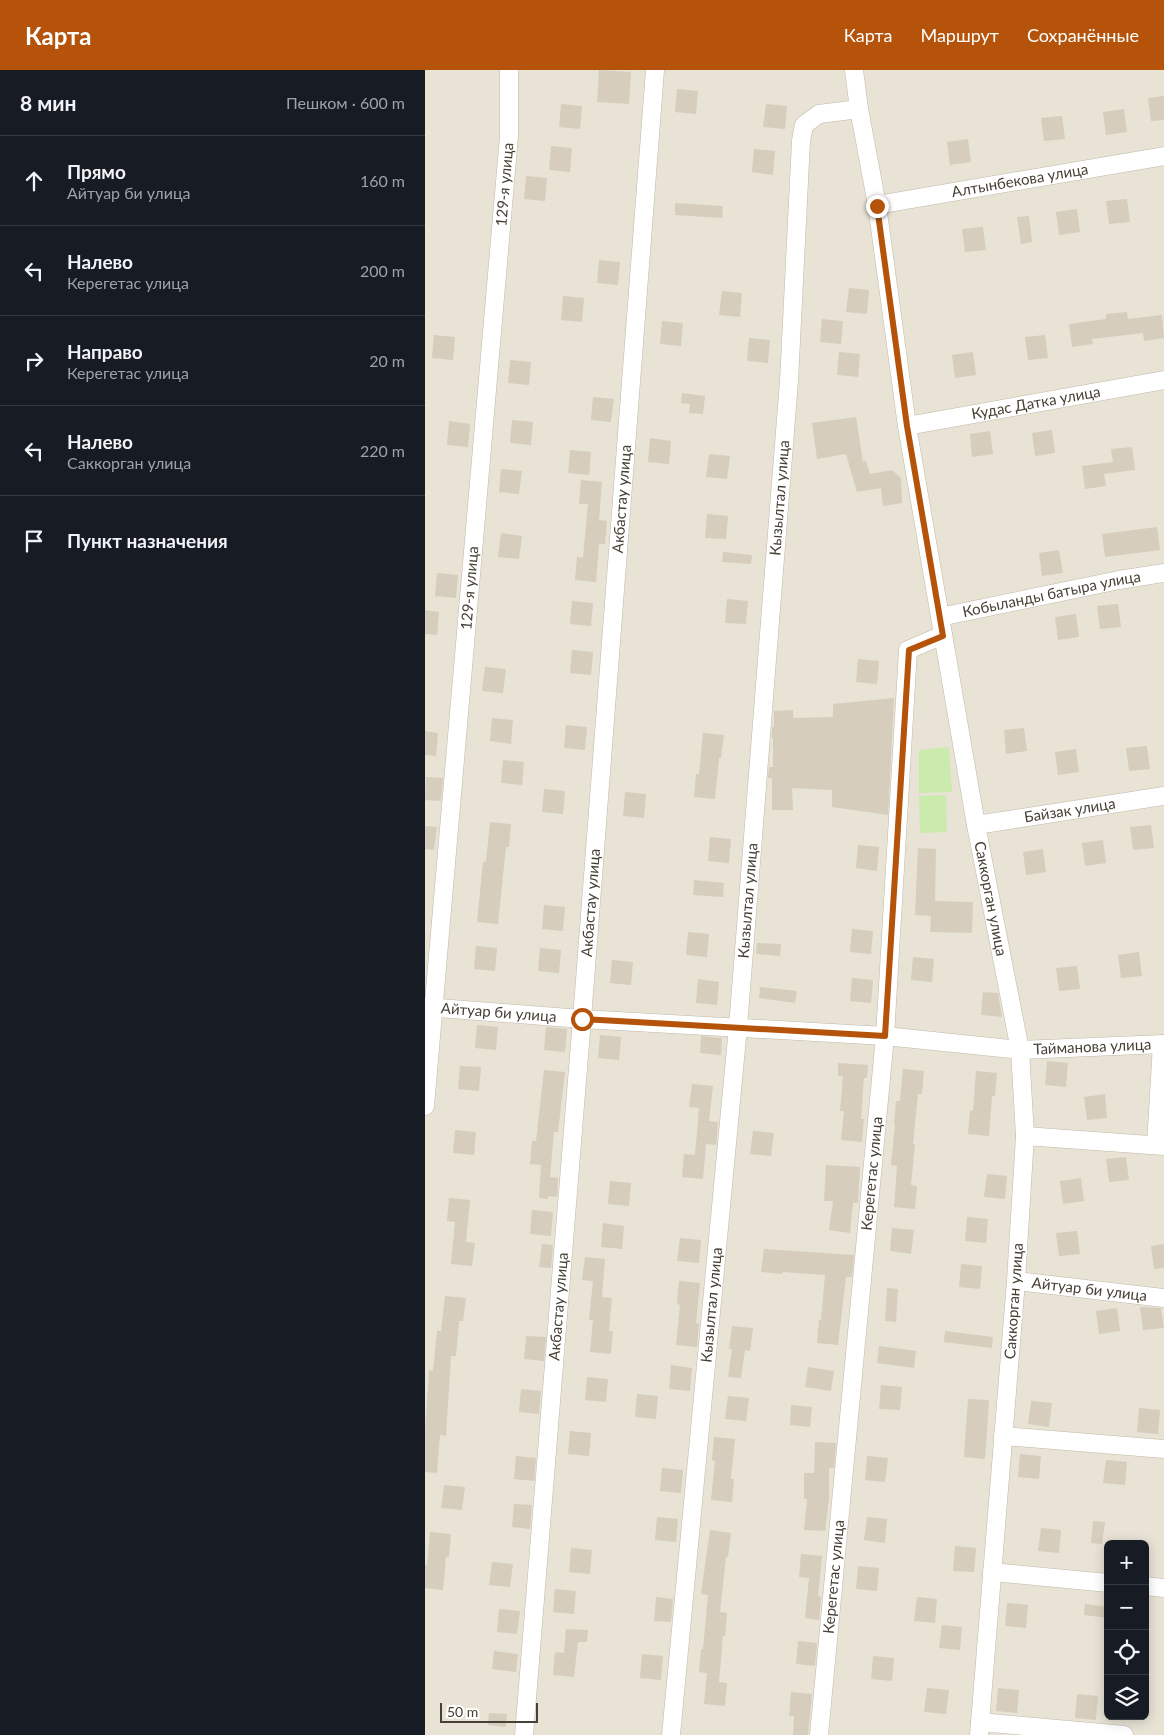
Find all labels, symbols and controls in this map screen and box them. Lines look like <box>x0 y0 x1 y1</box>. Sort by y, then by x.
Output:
text: Карта <box>25 21 92 50</box>
text: Карта <box>844 24 892 46</box>
text: Маршрут <box>920 24 999 46</box>
text: Сохранённые <box>1027 24 1139 46</box>
text: 8 мин <box>20 90 77 115</box>
text: Пешком · 600 m <box>286 93 405 112</box>
street label: 129-я улица <box>491 142 516 227</box>
street label: Алтынбекова улица <box>950 159 1089 200</box>
text: Прямо <box>67 160 126 183</box>
icon: ahead <box>20 167 48 195</box>
text: 160 m <box>360 171 405 190</box>
text: Айтуар би улица <box>67 183 191 202</box>
route end <box>866 195 889 218</box>
text: Налево <box>67 250 133 273</box>
icon: left <box>20 257 48 285</box>
text: 200 m <box>360 261 405 280</box>
text: Керегетас улица <box>67 273 189 292</box>
text: Направо <box>67 340 143 363</box>
icon: right <box>20 347 48 375</box>
text: 20 m <box>369 351 405 370</box>
text: Керегетас улица <box>67 363 189 382</box>
street label: Кудас Датка улица <box>970 382 1102 422</box>
text: Налево <box>67 430 133 453</box>
icon: left <box>20 437 48 465</box>
street label: Кызылтал улица <box>765 439 792 556</box>
text: 220 m <box>360 441 405 460</box>
street label: Акбастау улица <box>608 444 634 554</box>
text: Саккорган улица <box>67 453 191 472</box>
icon: arrive <box>20 527 48 555</box>
text: Пункт назначения <box>67 529 228 552</box>
street label: 129-я улица <box>456 545 481 630</box>
street label: Кобыланды батыра улица <box>961 567 1142 620</box>
street label: Байзак улица <box>1023 794 1117 825</box>
street label: Саккорган улица <box>971 840 1011 957</box>
street label: Кызылтал улица <box>733 842 761 959</box>
street label: Акбастау улица <box>577 848 603 957</box>
street label: Айтуар би улица <box>440 998 557 1025</box>
route start <box>571 1008 594 1031</box>
street label: Тайманова улица <box>1033 1035 1152 1057</box>
street label: Керегетас улица <box>857 1116 885 1231</box>
street label: Саккорган улица <box>1000 1242 1026 1360</box>
street label: Кызылтал улица <box>696 1246 725 1363</box>
street label: Акбастау улица <box>544 1251 571 1361</box>
street label: Айтуар би улица <box>1031 1273 1148 1304</box>
street label: Керегетас улица <box>819 1519 847 1634</box>
map controls <box>1104 1540 1149 1720</box>
button: + <box>1104 1540 1149 1585</box>
button: − <box>1104 1585 1149 1630</box>
button: locate <box>1104 1630 1149 1675</box>
button: layers <box>1104 1675 1149 1720</box>
scale bar <box>440 1700 537 1723</box>
text: 50 m <box>447 1703 478 1720</box>

